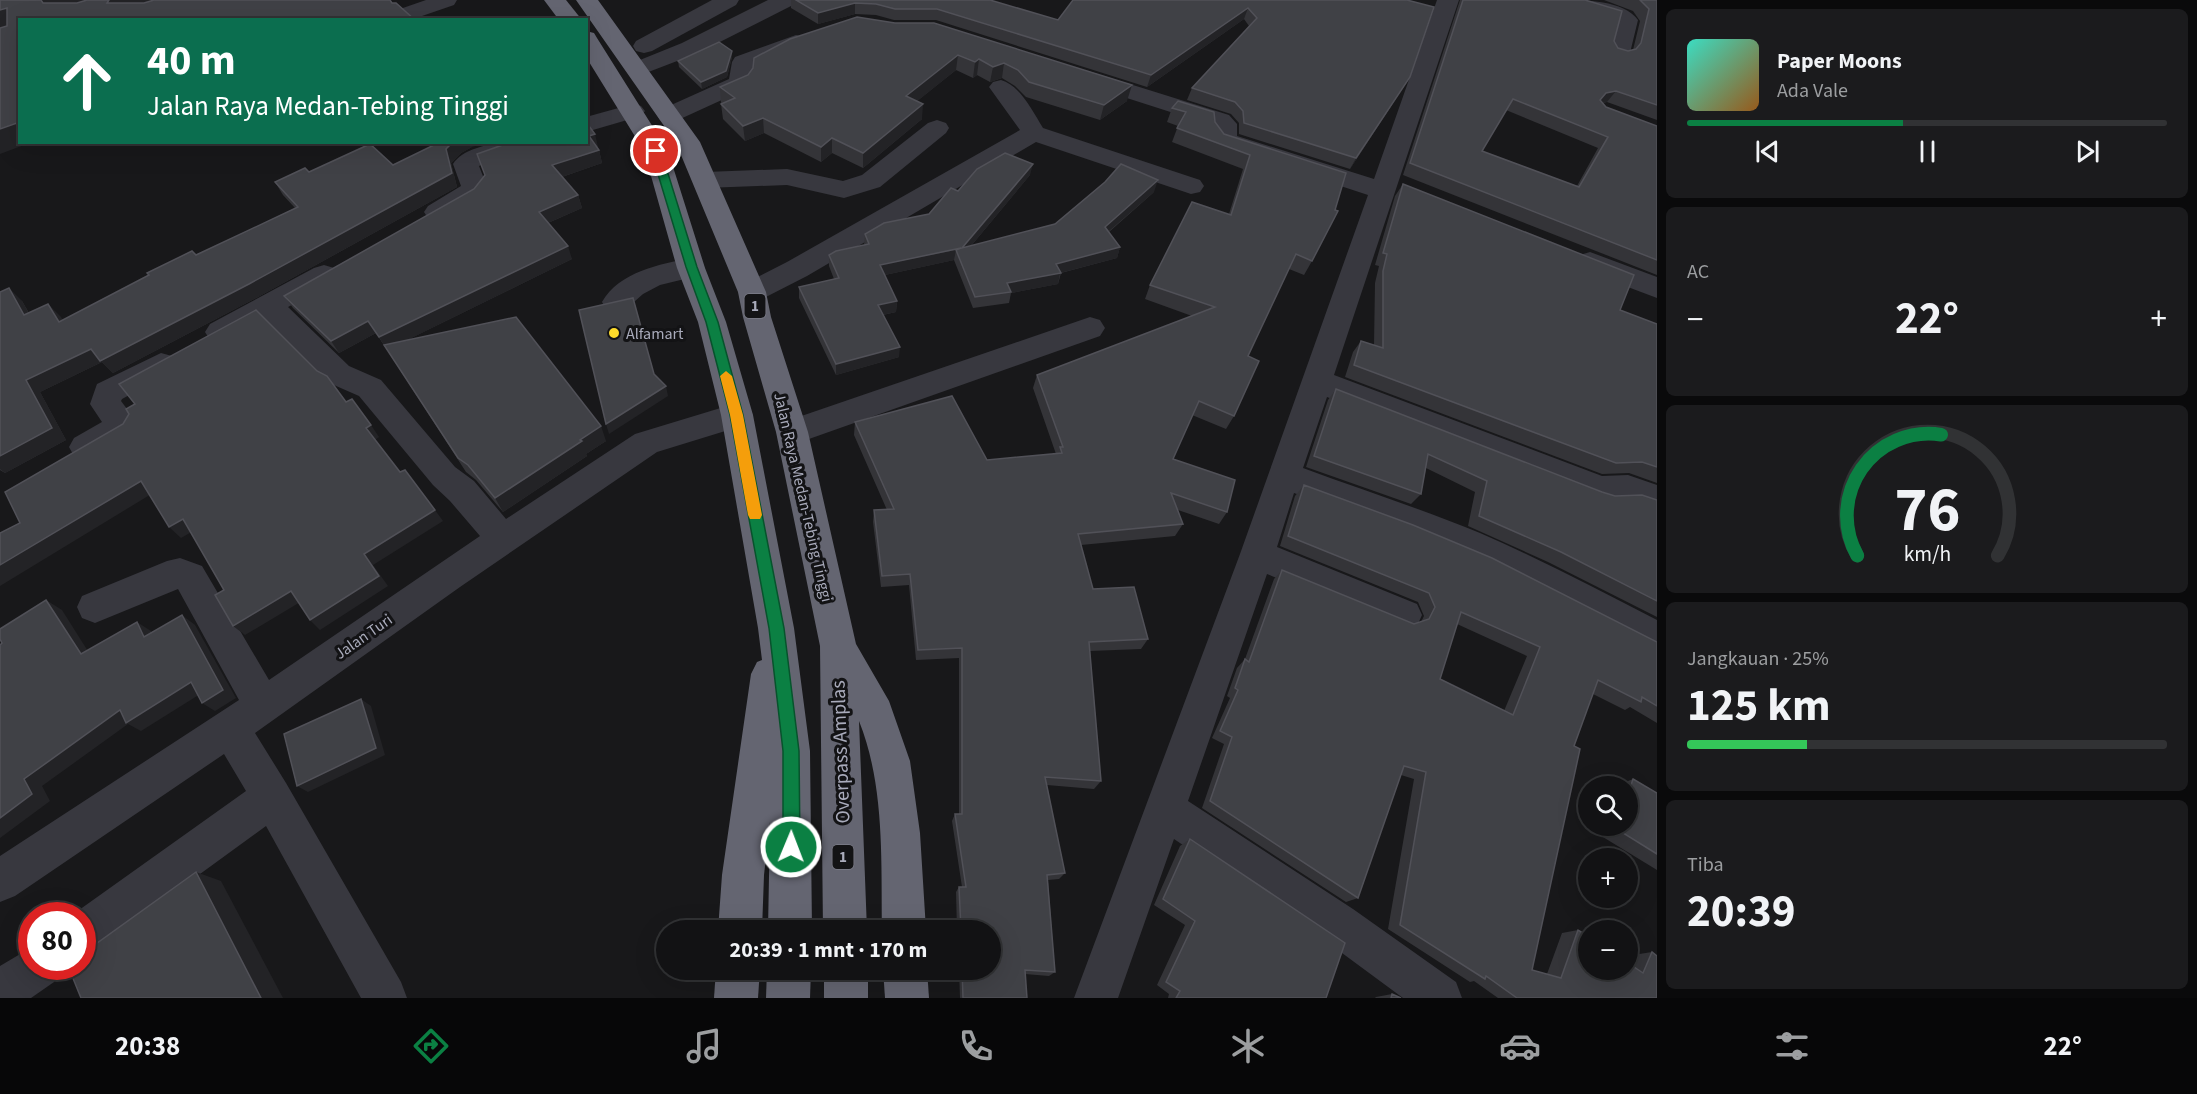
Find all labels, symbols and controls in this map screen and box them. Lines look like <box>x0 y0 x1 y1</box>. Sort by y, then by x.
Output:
text: 40 m <box>147 31 236 91</box>
icon: ahead <box>48 42 126 120</box>
text: Paper Moons <box>1777 45 1902 77</box>
text: Ada Vale <box>1777 77 1848 105</box>
text: Jalan Raya Medan-Tebing Tinggi <box>147 87 509 126</box>
pin <box>630 125 681 176</box>
icon: arrive <box>639 134 672 167</box>
icon: previous <box>1751 135 1784 168</box>
icon: pause <box>1911 135 1944 168</box>
icon: next <box>2071 135 2104 168</box>
text: AC <box>1687 258 1709 286</box>
text: 22° <box>1895 287 1959 351</box>
road number: 1 <box>744 294 766 318</box>
text: − <box>1687 296 1703 343</box>
text: + <box>2151 296 2167 343</box>
place label: Alfamart <box>626 323 684 345</box>
marker: Alfamart <box>607 326 621 340</box>
street label: Jalan Raya Medan-Tebing Tinggi <box>768 390 838 604</box>
text: 76 <box>1894 466 1960 555</box>
text: km/h <box>1903 539 1951 570</box>
street label: Jalan Turi <box>330 609 397 665</box>
text: Jangkauan · 25% <box>1687 645 1829 673</box>
text: 125 km <box>1687 674 1831 738</box>
street label: Overpass Amplas <box>825 680 857 824</box>
map controls <box>1578 776 1638 980</box>
button: search <box>1578 776 1638 836</box>
position arrow <box>759 815 823 879</box>
road number: 1 <box>832 845 854 869</box>
button: + <box>1578 848 1638 908</box>
text: Tiba <box>1687 851 1724 879</box>
text: 20:39 <box>1687 880 1796 944</box>
speed limit sign: 80 <box>18 902 96 980</box>
button: − <box>1578 920 1638 980</box>
text: 20:39 · 1 mnt · 170 m <box>730 934 927 966</box>
icon: directions <box>410 1025 452 1067</box>
icon: music <box>683 1025 725 1067</box>
icon: phone <box>955 1025 997 1067</box>
icon: climate <box>1227 1025 1269 1067</box>
icon: car <box>1499 1025 1541 1067</box>
icon: filters <box>1771 1025 1813 1067</box>
text: 20:38 <box>115 1027 180 1066</box>
text: 22° <box>2044 1027 2082 1066</box>

